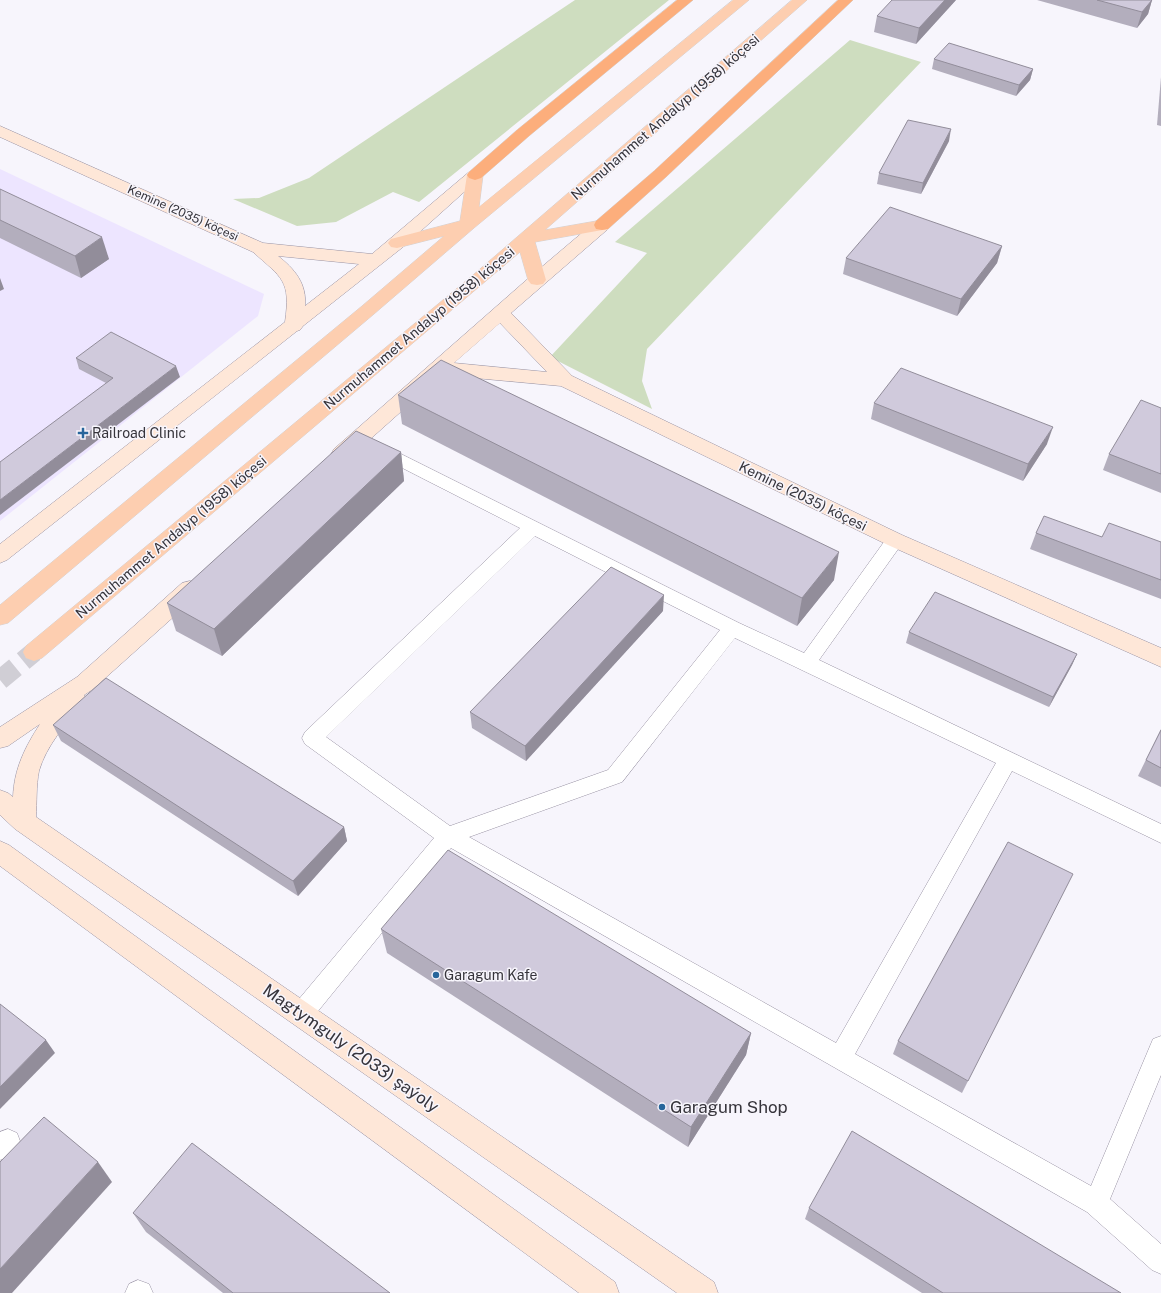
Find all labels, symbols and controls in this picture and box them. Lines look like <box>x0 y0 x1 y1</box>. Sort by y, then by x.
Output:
street label: Nurmuhammet Andalyp (1958) köçesi <box>568 31 762 203</box>
street label: Kemine (2035) köçesi <box>125 182 241 244</box>
street label: Nurmuhammet Andalyp (1958) köçesi <box>320 243 518 413</box>
place label: Railroad Clinic <box>92 425 186 441</box>
marker: Railroad Clinic <box>77 427 89 439</box>
street label: Nurmuhammet Andalyp (1958) köçesi <box>72 452 270 622</box>
street label: Kemine (2035) köçesi <box>737 458 869 534</box>
place label: Garagum Kafe <box>444 967 538 983</box>
marker: Garagum Kafe <box>431 970 441 980</box>
street label: Magtymguly (2033) şaýoly <box>259 980 443 1116</box>
place label: Garagum Shop <box>670 1097 788 1117</box>
marker: Garagum Shop <box>657 1102 667 1112</box>

